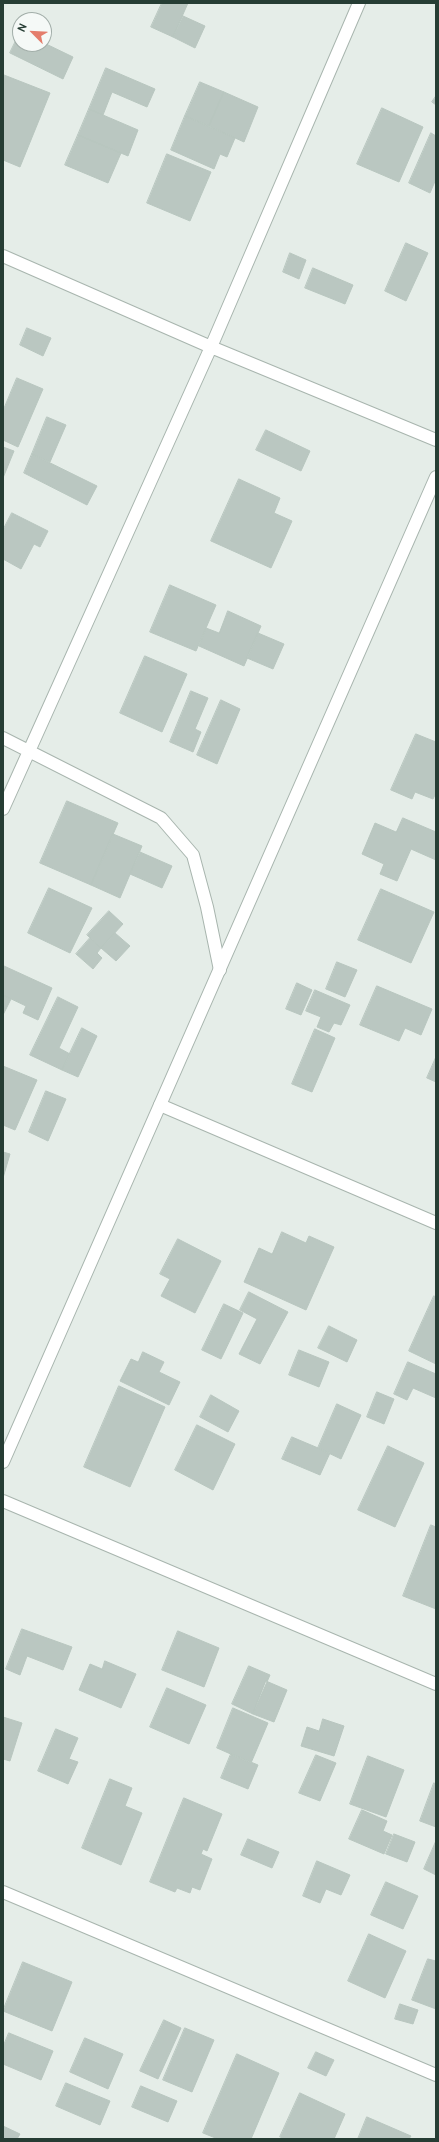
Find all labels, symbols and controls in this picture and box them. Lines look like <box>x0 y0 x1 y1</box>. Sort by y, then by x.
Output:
north arrow <box>12 12 52 52</box>
text: N <box>14 21 30 34</box>

